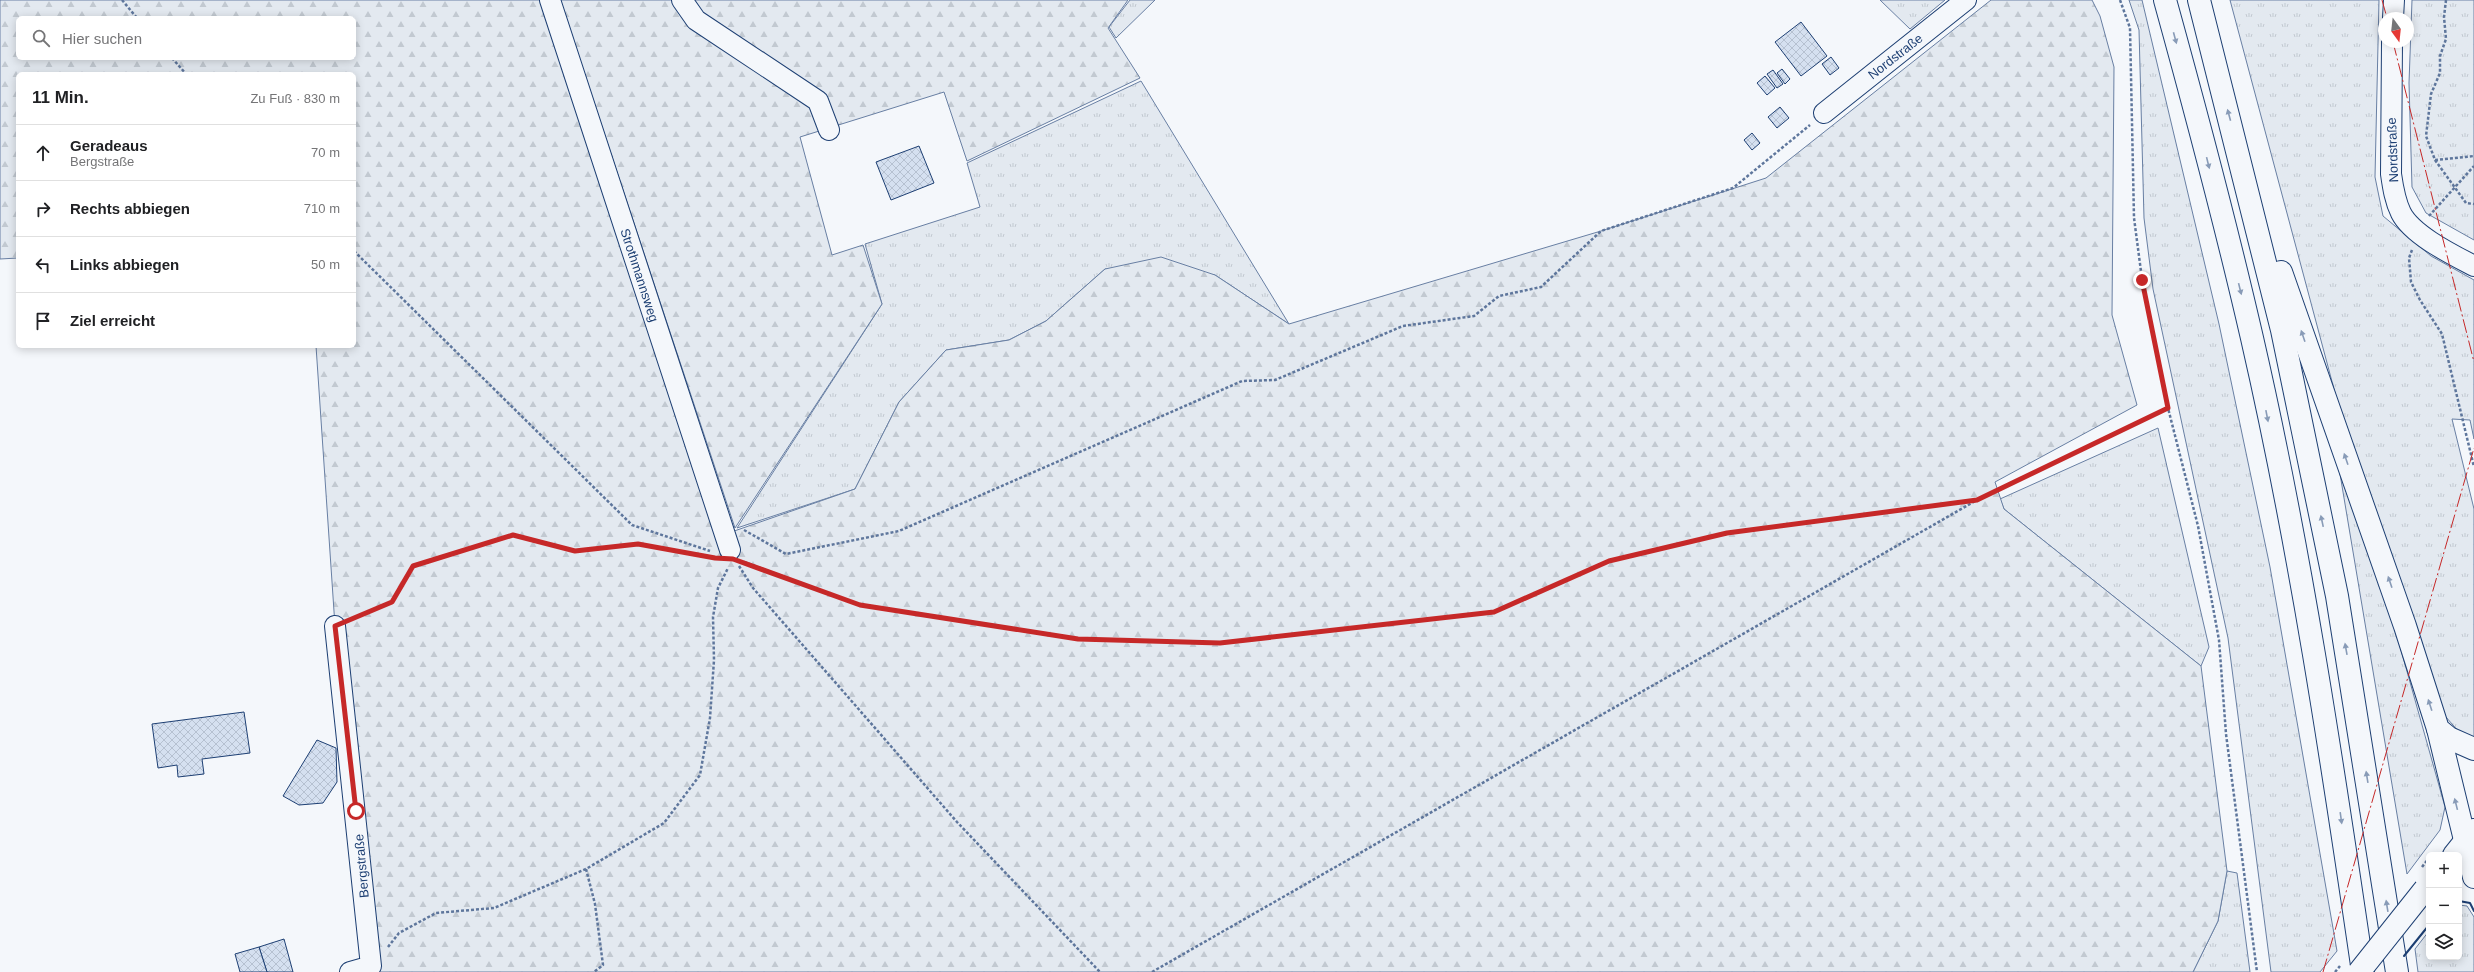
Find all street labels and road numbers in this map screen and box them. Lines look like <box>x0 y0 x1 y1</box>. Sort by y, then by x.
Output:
street label: Nordstraße <box>1865 30 1926 82</box>
street label: Nordstraße <box>2384 117 2401 183</box>
street label: Strothmannsweg <box>617 226 662 324</box>
street label: Bergstraße <box>351 833 372 899</box>

